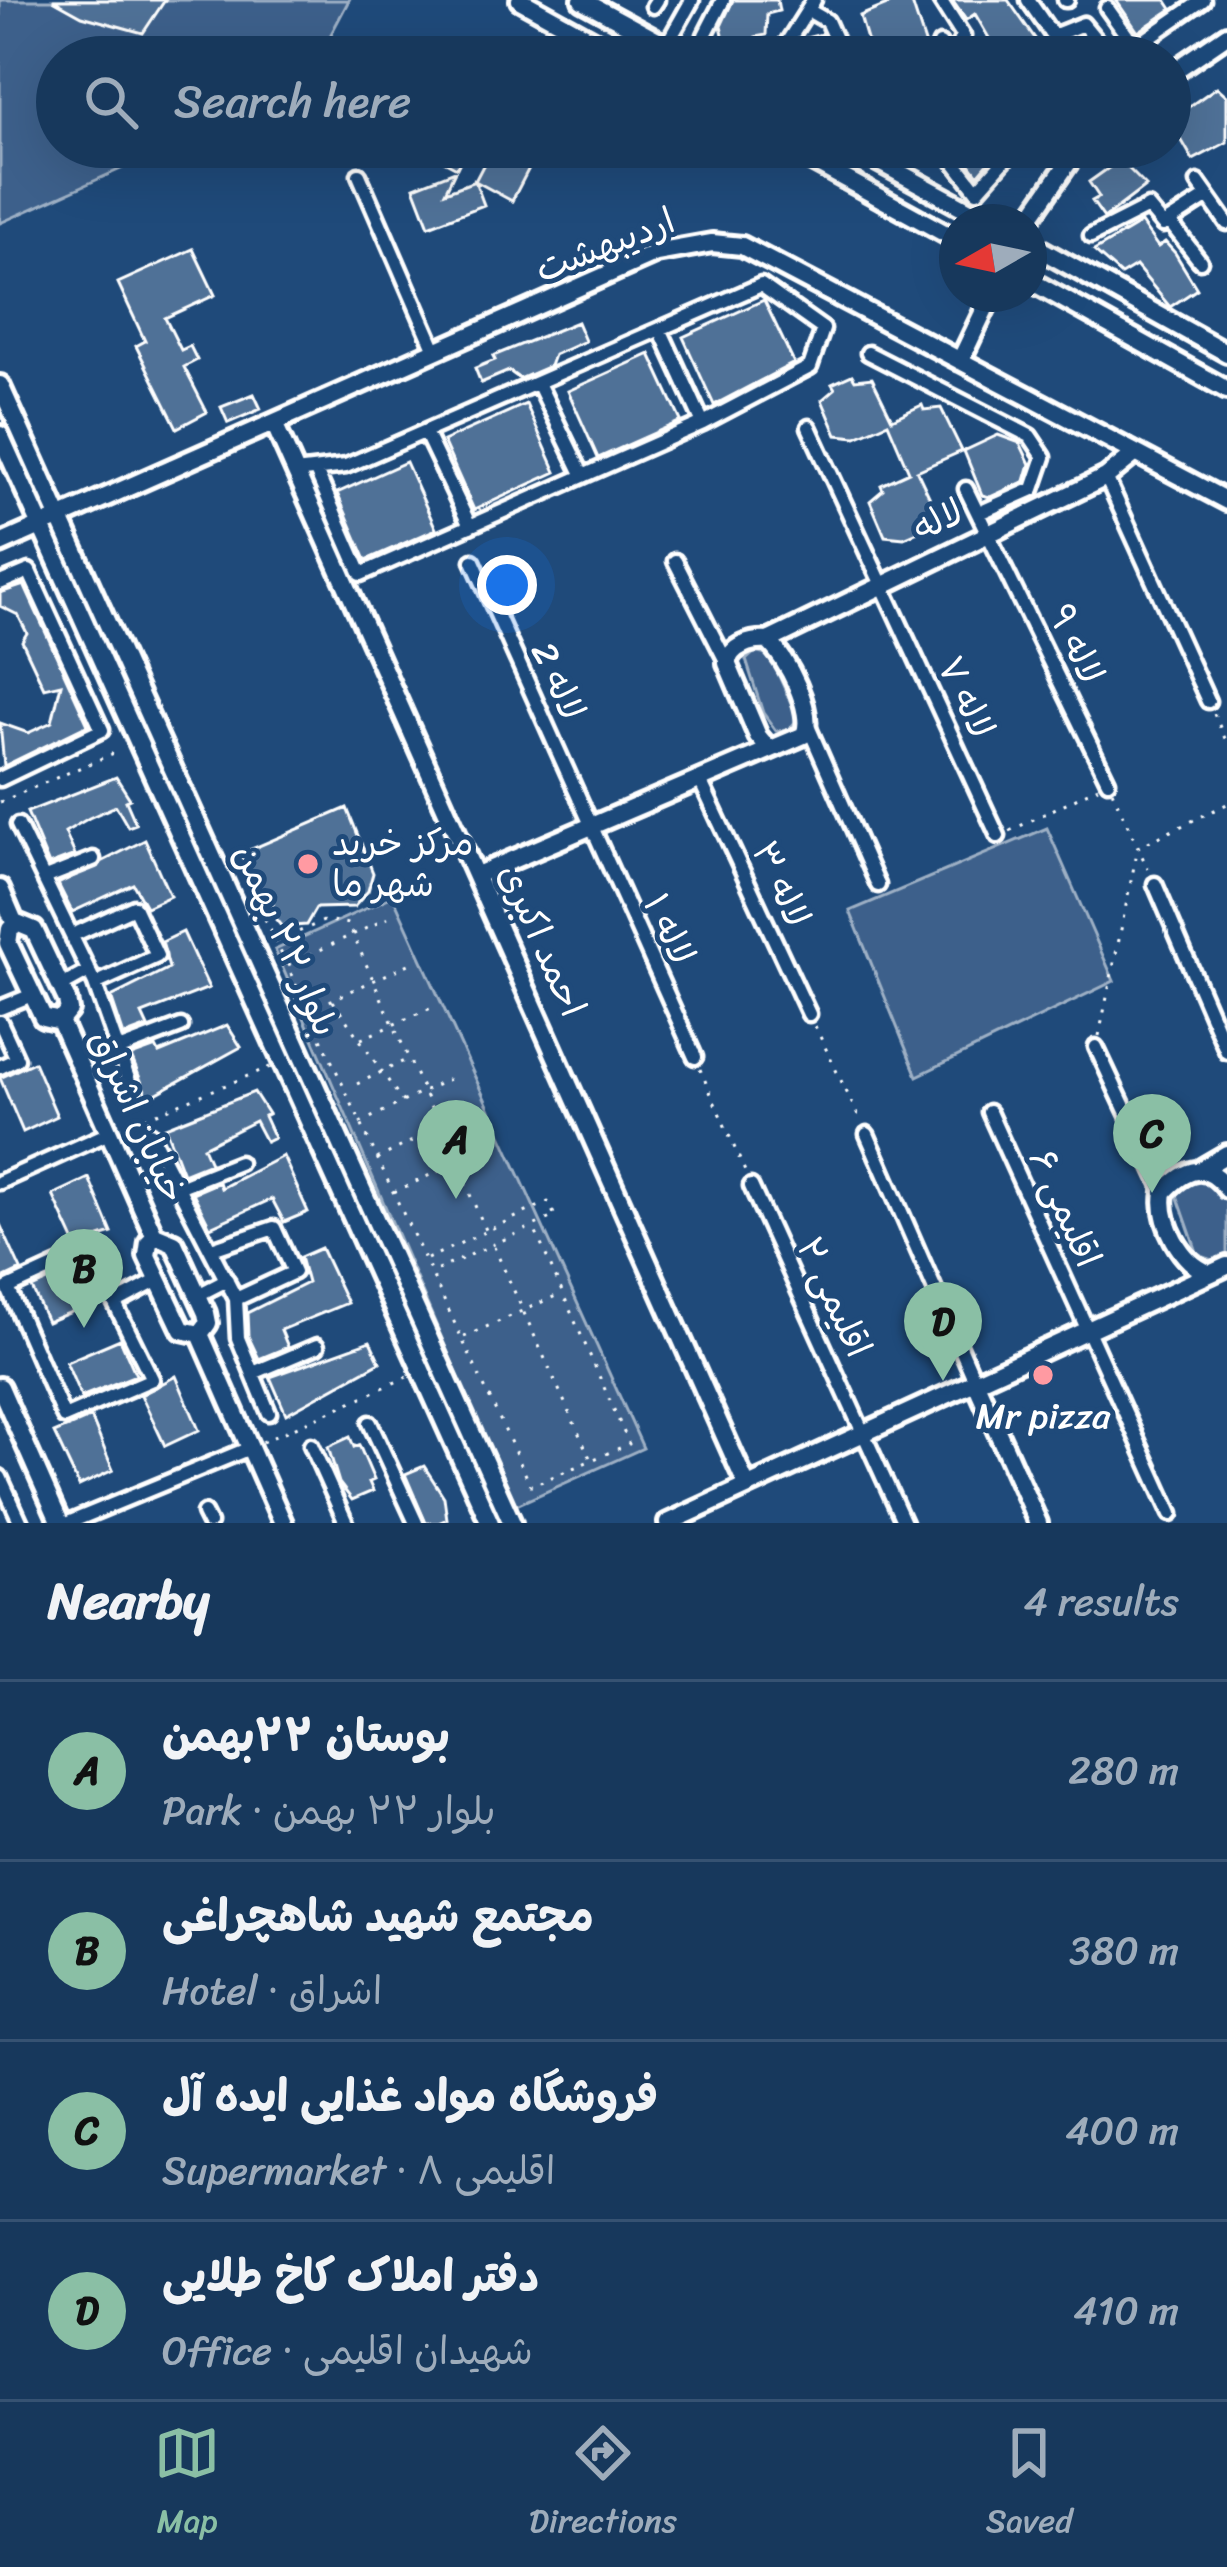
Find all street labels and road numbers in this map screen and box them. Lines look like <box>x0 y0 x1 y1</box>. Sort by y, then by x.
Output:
street label: اردیبهشت <box>525 189 685 301</box>
street label: لاله <box>902 480 974 560</box>
street label: لاله ۹ <box>1030 593 1122 695</box>
street label: لاله 2 <box>512 631 604 731</box>
street label: لاله ۷ <box>919 645 1013 749</box>
street label: لاله ۳ <box>733 830 829 938</box>
street label: بلوار ۲۲ بهمن <box>215 833 357 1047</box>
street label: احمد اکبری <box>480 853 604 1027</box>
street label: لاله ۱ <box>625 882 713 976</box>
street label: خیابان اشراق <box>71 1018 205 1214</box>
street label: اقلیمی ۶ <box>1010 1138 1120 1278</box>
street label: اقلیمی ۲ <box>778 1226 890 1368</box>

